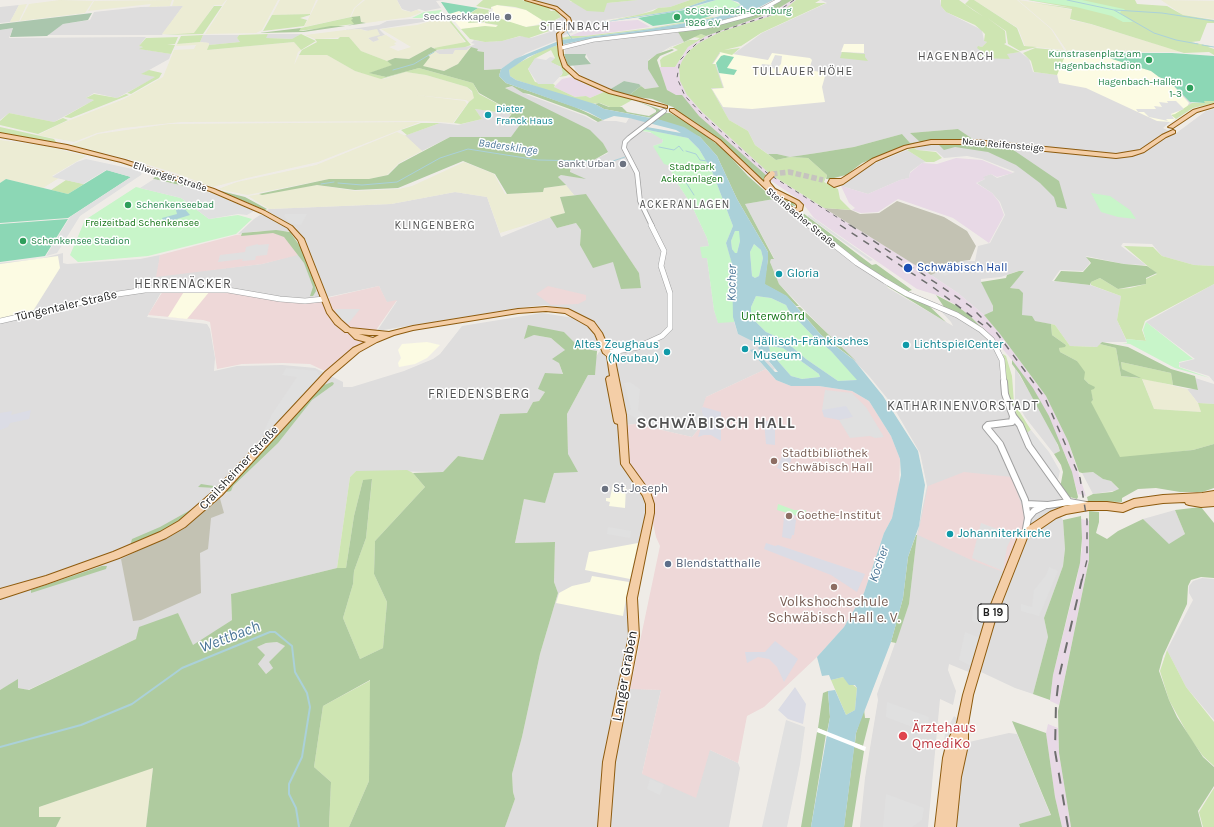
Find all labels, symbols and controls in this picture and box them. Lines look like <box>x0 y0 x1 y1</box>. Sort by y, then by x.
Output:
place label: SC Steinbach-Comburg 1926 e.V <box>685 5 792 28</box>
place label: Sechseckkapelle <box>424 11 500 23</box>
marker: Sechseckkapelle <box>503 12 513 22</box>
marker: SC Steinbach-Comburg 1926 e.V <box>672 12 682 22</box>
district label: STEINBACH <box>540 20 610 34</box>
place label: Kunstrasenplatz am Hagenbachstadion <box>1048 48 1141 72</box>
district label: HAGENBACH <box>918 50 994 64</box>
marker: Kunstrasenplatz am Hagenbachstadion <box>1144 55 1154 65</box>
district label: TULLAUER HÖHE <box>753 65 853 79</box>
place label: Hagenbach-Hallen 1-3 <box>1098 76 1182 100</box>
marker: Hagenbach-Hallen 1-3 <box>1185 83 1195 93</box>
place label: Dieter Franck Haus <box>496 103 553 126</box>
marker: Dieter Franck Haus <box>483 110 493 120</box>
street label: Neue Reifensteige <box>961 135 1045 155</box>
water label: Badersklinge <box>478 136 538 158</box>
place label: Sankt Urban <box>558 158 615 170</box>
street label: Ellwanger Straße <box>132 159 208 195</box>
marker: Sankt Urban <box>618 159 628 169</box>
park label: Stadtpark Ackeranlagen <box>661 161 723 184</box>
street label: Steinbacher Straße <box>763 185 839 251</box>
district label: ACKERANLAGEN <box>640 198 730 212</box>
place label: Schenkenseebad <box>136 199 214 211</box>
marker: Schenkenseebad <box>123 200 133 210</box>
park label: Freizeitbad Schenkensee <box>85 217 199 229</box>
district label: KLINGENBERG <box>394 219 476 233</box>
place label: Schenkensee Stadion <box>31 235 130 247</box>
marker: Schenkensee Stadion <box>18 236 28 246</box>
place label: Schwäbisch Hall <box>917 261 1008 275</box>
marker: Schwäbisch Hall <box>902 262 914 274</box>
water label: Kocher <box>724 264 740 302</box>
place label: Gloria <box>787 267 819 281</box>
marker: Gloria <box>774 269 784 279</box>
district label: HERRENÄCKER <box>134 276 232 292</box>
street label: Tüngentaler Straße <box>14 287 118 325</box>
park label: Unterwöhrd <box>741 310 805 324</box>
place label: Hällisch-Fränkisches Museum <box>753 335 869 363</box>
place label: Altes Zeughaus (Neubau) <box>574 338 659 366</box>
place label: LichtspielCenter <box>914 338 1003 352</box>
marker: LichtspielCenter <box>901 340 911 350</box>
marker: Hällisch-Fränkisches Museum <box>740 344 750 354</box>
marker: Altes Zeughaus (Neubau) <box>662 347 672 357</box>
district label: FRIEDENSBERG <box>428 386 530 402</box>
district label: KATHARINENVORSTADT <box>887 398 1039 414</box>
district label: SCHWÄBISCH HALL <box>636 413 796 433</box>
street label: Crailsheimer Straße <box>196 423 282 513</box>
place label: Stadtbibliothek Schwäbisch Hall <box>782 447 873 475</box>
marker: Stadtbibliothek Schwäbisch Hall <box>769 456 779 466</box>
place label: St. Joseph <box>613 482 668 496</box>
marker: St. Joseph <box>600 484 610 494</box>
place label: Goethe-Institut <box>797 509 881 523</box>
marker: Goethe-Institut <box>784 511 794 521</box>
place label: Johanniterkirche <box>958 527 1051 541</box>
marker: Johanniterkirche <box>945 529 955 539</box>
water label: Kocher <box>866 544 892 584</box>
place label: Blendstatthalle <box>676 557 761 571</box>
marker: Blendstatthalle <box>663 559 673 569</box>
marker: Volkshochschule Schwäbisch Hall e. V. <box>829 582 839 592</box>
place label: Volkshochschule Schwäbisch Hall e. V. <box>768 594 900 626</box>
road number: B 19 <box>978 604 1008 622</box>
water label: Wettbach <box>197 617 263 657</box>
street label: Langer Graben <box>609 629 641 723</box>
place label: Ärztehaus QmediKo <box>912 720 976 752</box>
marker: Ärztehaus QmediKo <box>897 730 909 742</box>

